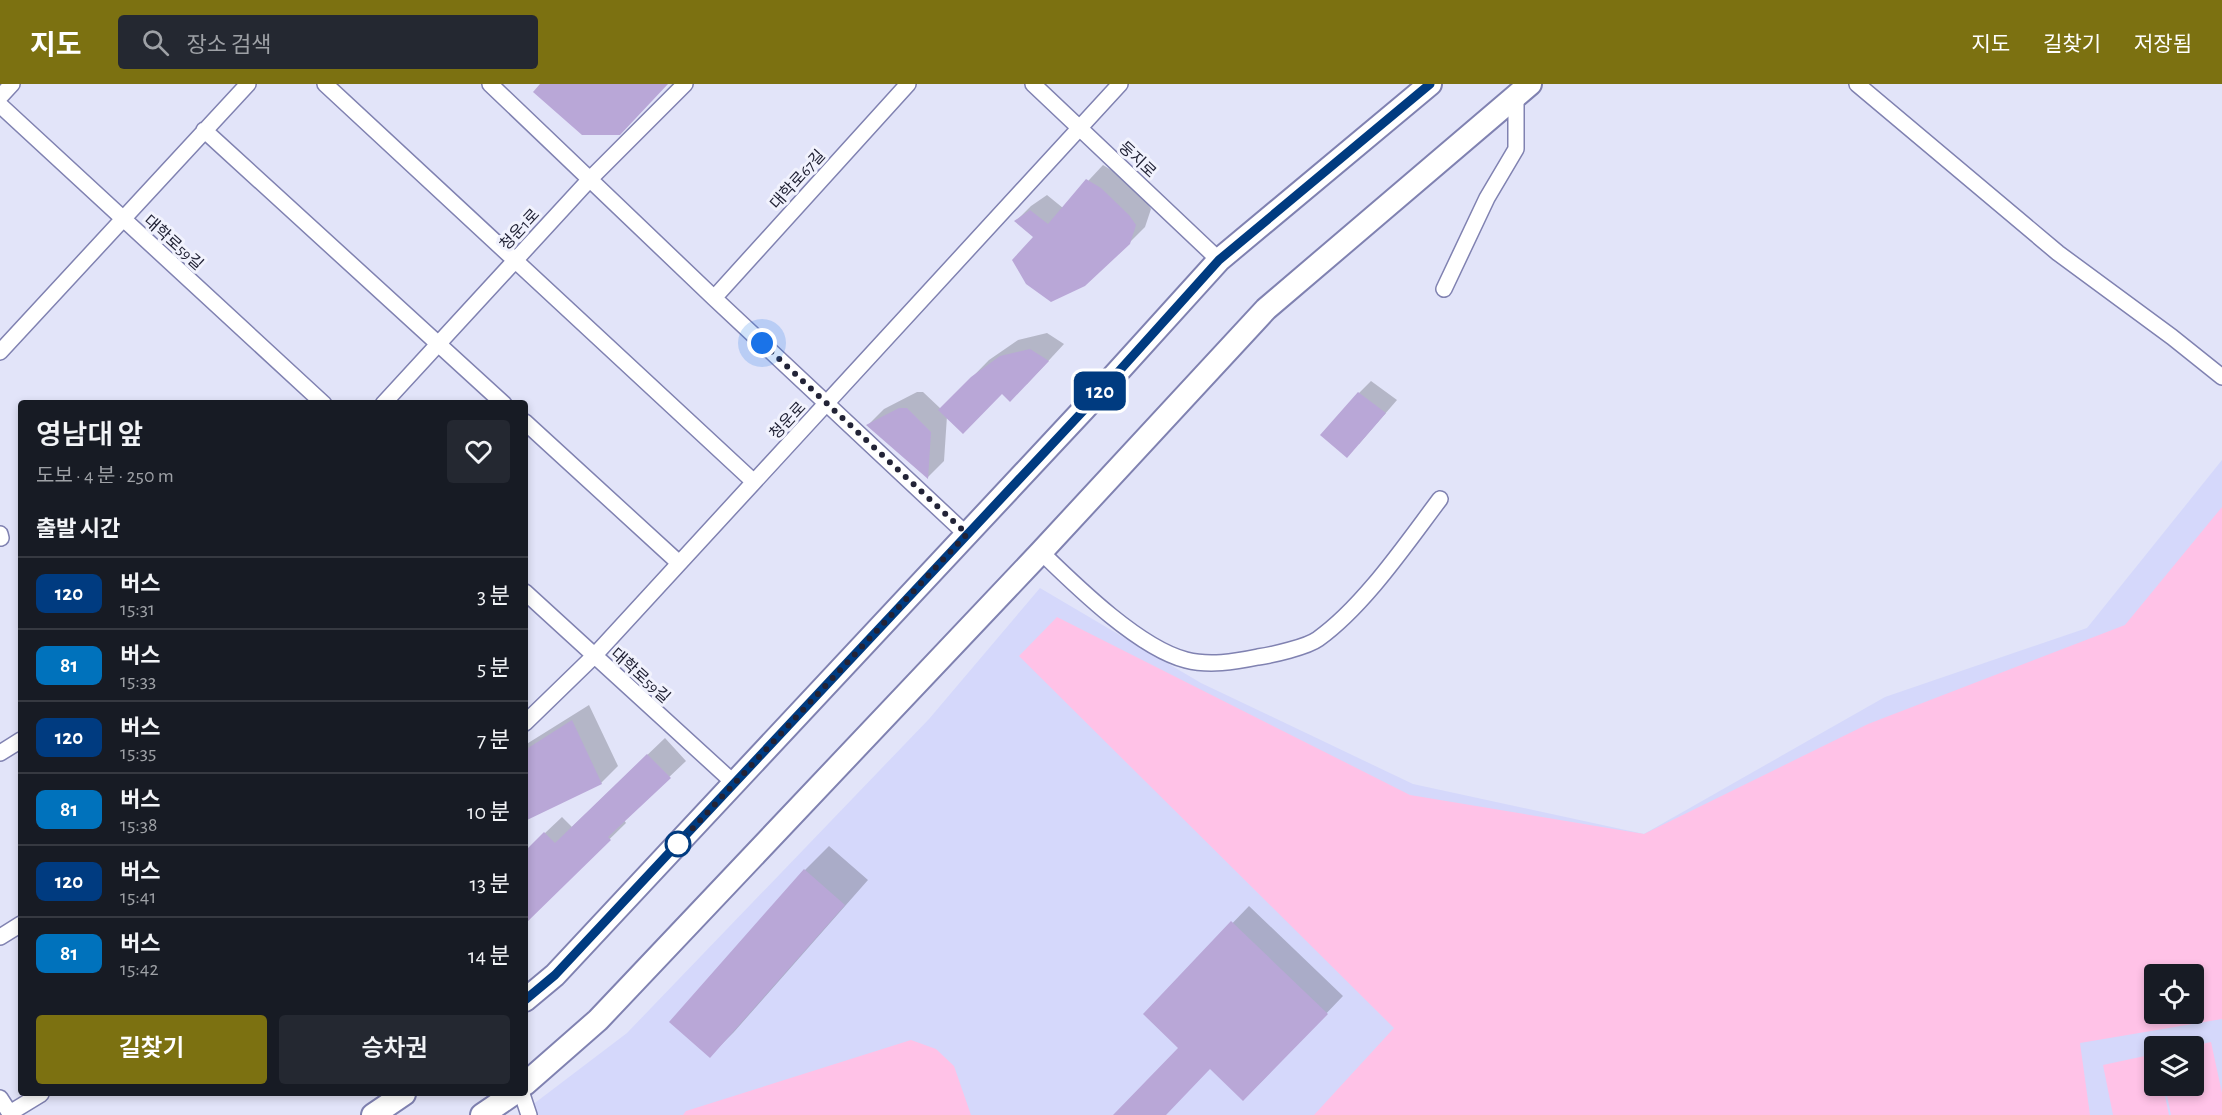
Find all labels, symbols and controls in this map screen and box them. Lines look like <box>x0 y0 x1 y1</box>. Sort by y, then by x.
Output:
search box <box>118 15 538 69</box>
icon: search <box>139 26 172 59</box>
text: 지도 <box>30 32 82 60</box>
text: 장소 검색 <box>187 34 271 56</box>
text: 지도 <box>1971 34 2010 55</box>
text: 길찾기 <box>2043 34 2101 55</box>
text: 저장됨 <box>2134 34 2192 55</box>
street label: 둥지로 <box>1116 139 1159 181</box>
street label: 대학로67길 <box>767 146 828 212</box>
street label: 청운1로 <box>497 206 543 253</box>
street label: 대학로59길 <box>141 212 207 273</box>
your location <box>747 328 777 358</box>
line badge: 120 <box>1066 372 1134 410</box>
text: 120 <box>1086 381 1114 402</box>
street label: 청운로 <box>767 399 809 442</box>
button: heart <box>447 420 510 483</box>
text: 영남대 앞 <box>36 422 143 450</box>
text: 도보 · 4 분 · 250 m <box>36 466 174 486</box>
text: 출발 시간 <box>36 518 120 540</box>
text: 버스 <box>120 573 160 595</box>
text: 120 <box>55 583 83 604</box>
text: 3 분 <box>477 585 510 607</box>
text: 15:31 <box>120 599 155 619</box>
text: 버스 <box>120 645 160 667</box>
street label: 대학로59길 <box>608 645 674 706</box>
text: 81 <box>60 655 78 676</box>
text: 5 분 <box>477 657 510 679</box>
text: 15:33 <box>120 671 156 691</box>
text: 버스 <box>120 717 160 739</box>
text: 120 <box>55 727 83 748</box>
text: 7 분 <box>477 729 510 751</box>
text: 15:35 <box>120 743 156 763</box>
text: 버스 <box>120 789 160 811</box>
text: 81 <box>60 799 78 820</box>
text: 10 분 <box>467 801 510 823</box>
text: 15:38 <box>120 815 158 835</box>
unlabelled marker <box>665 831 691 857</box>
text: 버스 <box>120 861 160 883</box>
text: 120 <box>55 871 83 892</box>
text: 13 분 <box>469 873 510 895</box>
text: 15:41 <box>120 887 156 907</box>
text: 버스 <box>120 933 160 955</box>
text: 81 <box>60 943 78 964</box>
text: 14 분 <box>468 945 510 967</box>
text: 15:42 <box>120 959 159 979</box>
map controls <box>2144 964 2204 1096</box>
button: locate <box>2144 964 2204 1024</box>
button: 길찾기 <box>36 1015 267 1084</box>
button: 승차권 <box>279 1015 510 1084</box>
button: layers <box>2144 1036 2204 1096</box>

